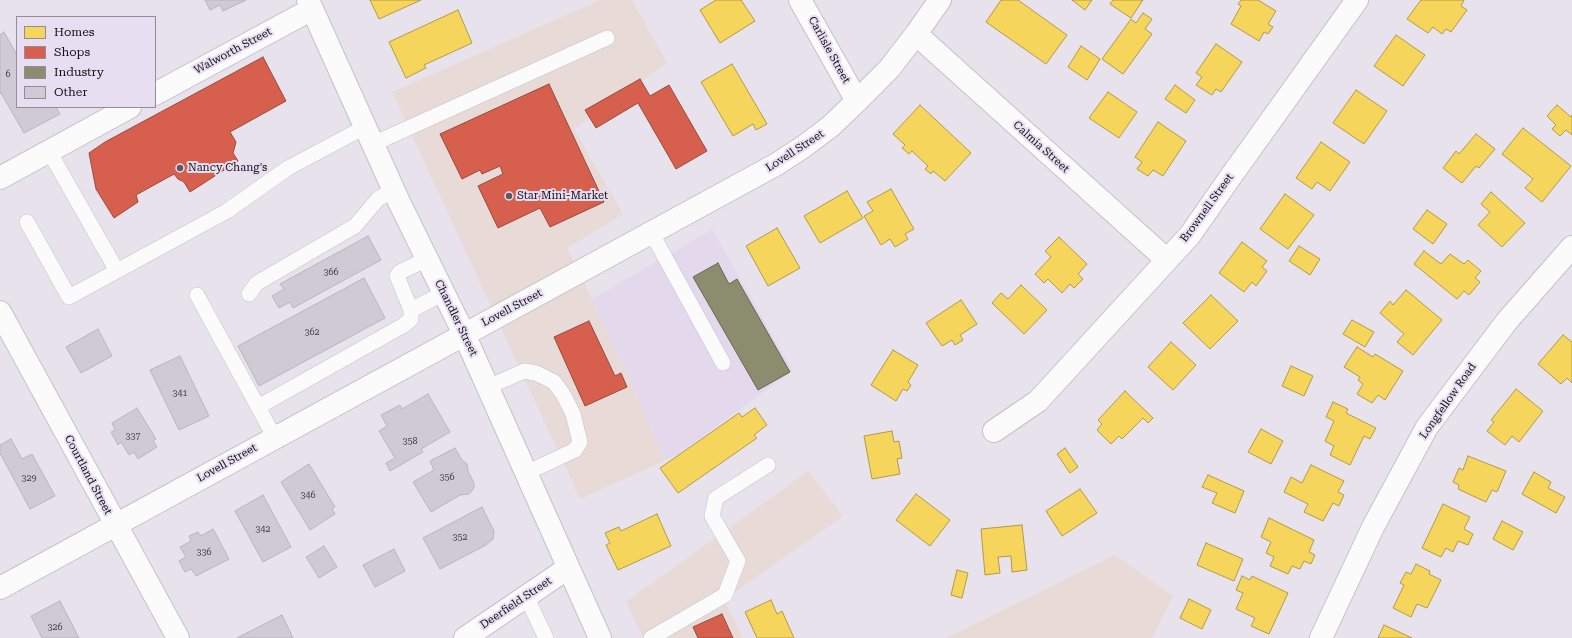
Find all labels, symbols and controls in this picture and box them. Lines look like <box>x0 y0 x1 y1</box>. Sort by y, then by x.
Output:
street label: Carlisle Street <box>805 14 853 86</box>
legend <box>16 16 156 108</box>
text: Homes <box>54 25 94 39</box>
street label: Walworth Street <box>192 25 274 77</box>
text: Shops <box>54 45 90 59</box>
text: Industry <box>54 65 104 79</box>
house number: 6 <box>5 69 11 79</box>
text: Other <box>54 85 87 99</box>
street label: Calmia Street <box>1010 118 1072 176</box>
street label: Lovell Street <box>763 127 827 175</box>
place label: Nancy Chang's <box>188 161 267 175</box>
marker: Nancy Chang's <box>175 163 185 173</box>
street label: Brownell Street <box>1178 171 1236 245</box>
place label: Star Mini-Market <box>517 189 608 203</box>
marker: Star Mini-Market <box>504 191 514 201</box>
house number: 366 <box>323 267 339 277</box>
street label: Chandler Street <box>432 278 480 358</box>
street label: Lovell Street <box>479 287 545 329</box>
house number: 362 <box>304 327 320 337</box>
street label: Longfellow Road <box>1417 361 1479 441</box>
house number: 341 <box>172 388 188 398</box>
house number: 337 <box>125 431 141 441</box>
street label: Courtland Street <box>61 433 115 517</box>
house number: 358 <box>402 436 418 446</box>
street label: Lovell Street <box>195 441 259 485</box>
house number: 356 <box>439 472 455 482</box>
house number: 329 <box>21 473 37 483</box>
house number: 346 <box>300 490 316 500</box>
house number: 342 <box>255 524 271 534</box>
house number: 352 <box>452 532 468 542</box>
house number: 336 <box>196 547 212 557</box>
street label: Deerfield Street <box>478 574 554 632</box>
house number: 326 <box>47 622 63 632</box>

